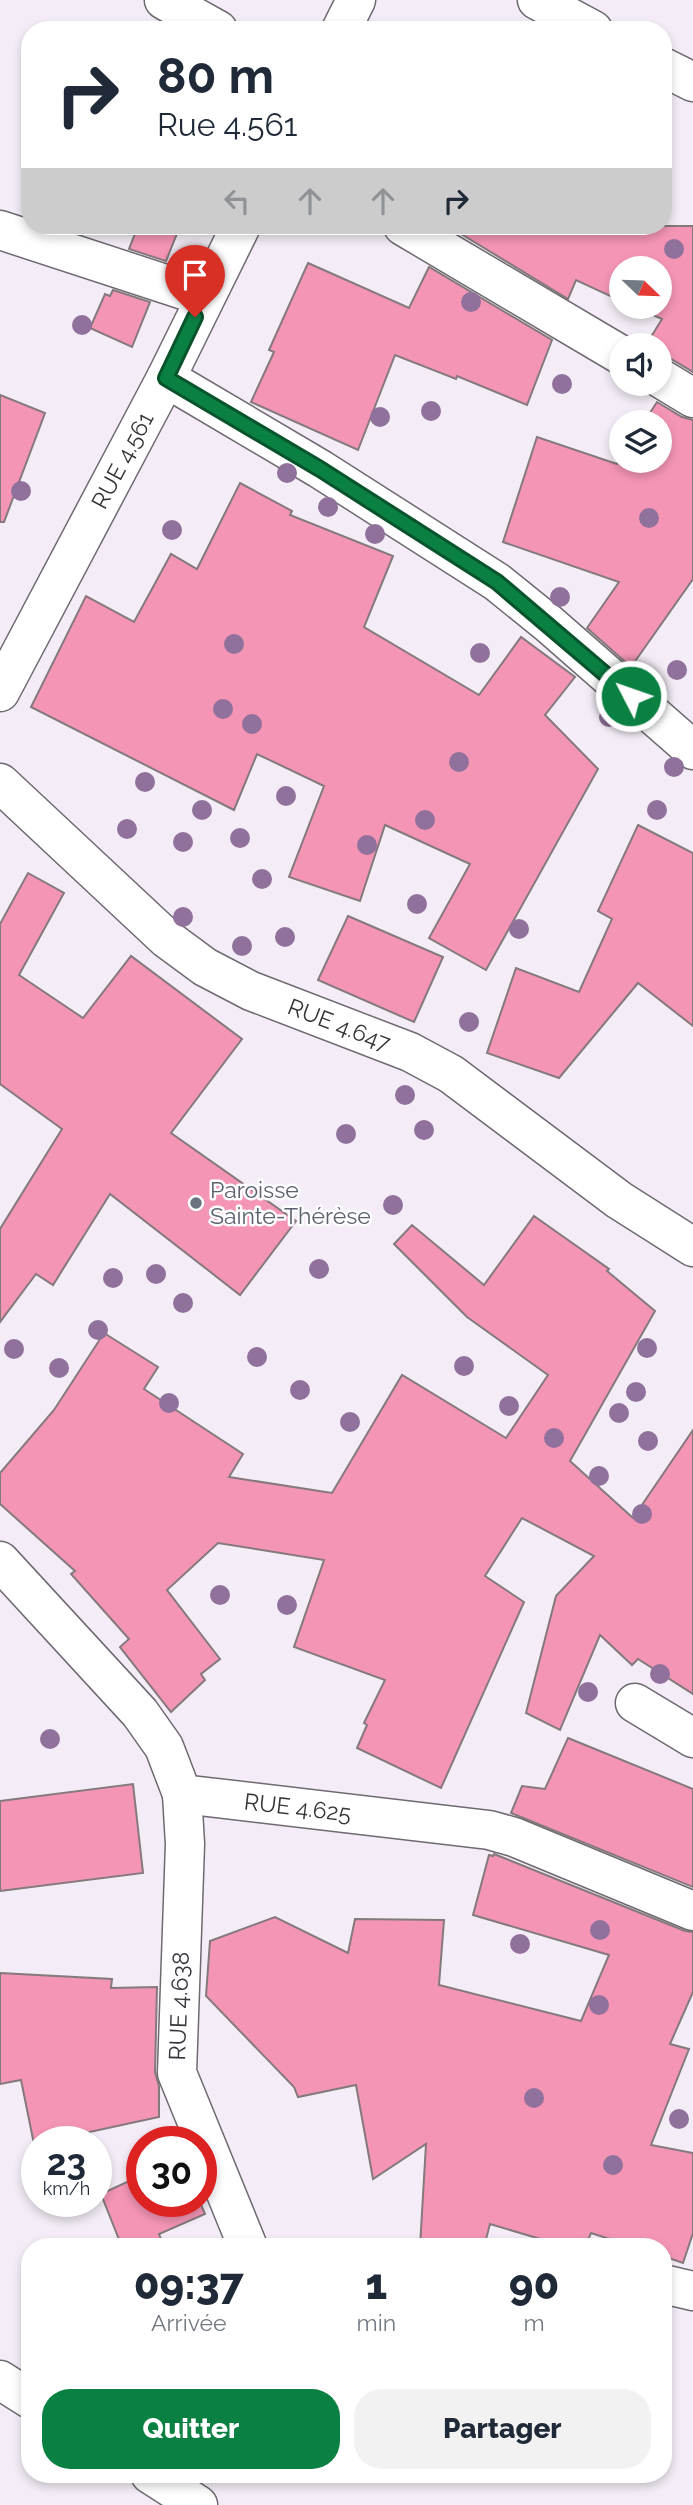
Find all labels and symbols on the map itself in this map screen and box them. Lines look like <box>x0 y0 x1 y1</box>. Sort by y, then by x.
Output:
pin <box>165 245 225 317</box>
north arrow <box>609 256 672 318</box>
street label: RUE 4.561 <box>85 407 159 513</box>
position arrow <box>594 659 668 733</box>
street label: RUE 4.647 <box>284 992 395 1057</box>
place label: Paroisse Sainte-Thérèse <box>210 1176 371 1229</box>
marker: Paroisse Sainte-Thérèse <box>188 1195 204 1211</box>
street label: RUE 4.625 <box>243 1787 353 1827</box>
street label: RUE 4.638 <box>163 1951 194 2061</box>
speed limit sign: 30 <box>126 2126 217 2217</box>

